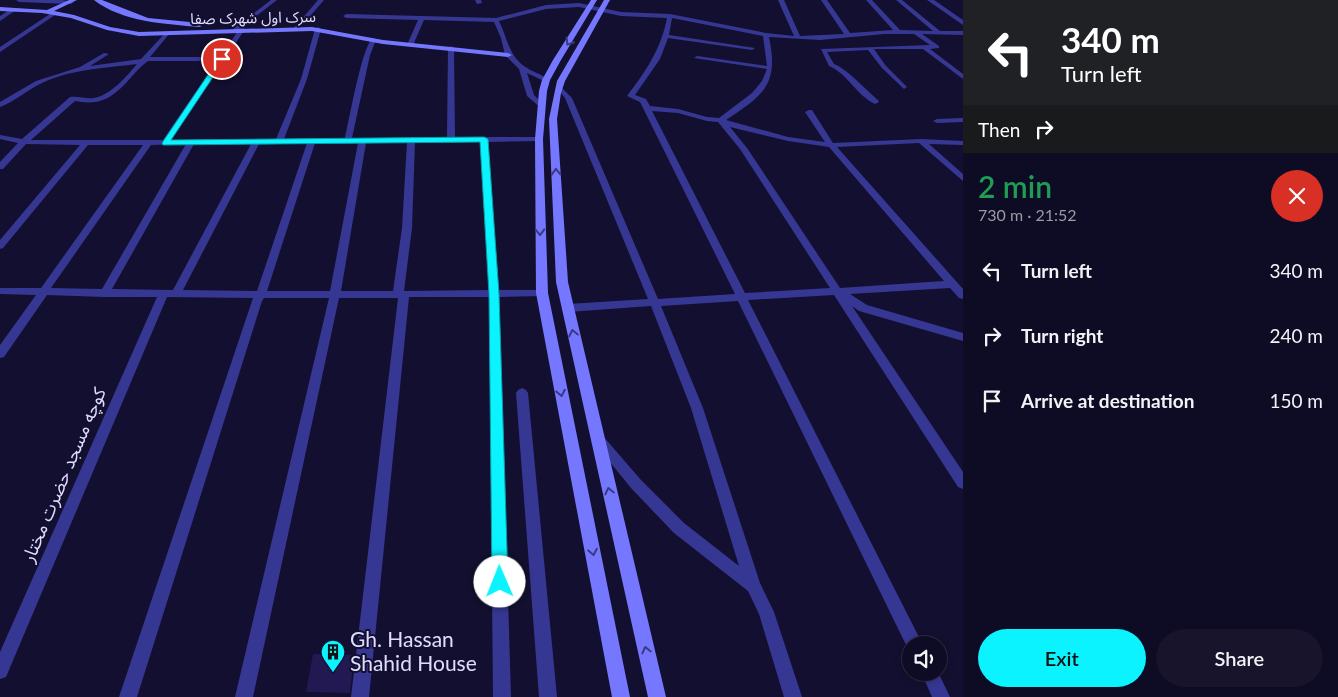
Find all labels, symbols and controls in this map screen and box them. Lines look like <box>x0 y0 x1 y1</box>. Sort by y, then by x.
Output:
street label: سرک اول شهرک صفا <box>190 7 316 28</box>
text: 340 m <box>1061 18 1160 60</box>
icon: left <box>978 20 1043 85</box>
one-way arrow <box>565 36 575 45</box>
pin <box>201 38 243 80</box>
icon: arrive <box>208 45 236 73</box>
text: Turn left <box>1061 60 1142 87</box>
icon: right <box>1030 115 1058 143</box>
text: Then <box>978 118 1020 141</box>
one-way arrow <box>551 167 561 175</box>
text: 2 min <box>978 168 1052 204</box>
button: close <box>1271 170 1323 222</box>
text: 730 m · 21:52 <box>978 205 1077 224</box>
one-way arrow <box>535 229 545 237</box>
icon: left <box>978 257 1006 285</box>
text: Turn left <box>1021 259 1092 282</box>
text: 340 m <box>1269 259 1323 282</box>
icon: right <box>978 322 1006 350</box>
text: Turn right <box>1021 324 1103 347</box>
text: 240 m <box>1269 324 1323 347</box>
one-way arrow <box>569 328 579 337</box>
street label: کوچه مسجد حضرت مختار <box>16 384 111 566</box>
icon: arrive <box>978 387 1006 415</box>
one-way arrow <box>555 389 566 397</box>
text: Arrive at destination <box>1021 389 1194 412</box>
text: 150 m <box>1269 389 1323 412</box>
one-way arrow <box>604 487 615 496</box>
one-way arrow <box>587 548 597 557</box>
position arrow <box>473 555 525 607</box>
place label: Gh. Hassan Shahid House <box>350 626 477 675</box>
button: Exit <box>978 629 1146 687</box>
button: Share <box>1156 629 1323 687</box>
map controls <box>902 636 947 681</box>
button: sound <box>902 636 947 681</box>
building icon: Gh. Hassan Shahid House <box>320 639 346 673</box>
one-way arrow <box>641 645 652 654</box>

